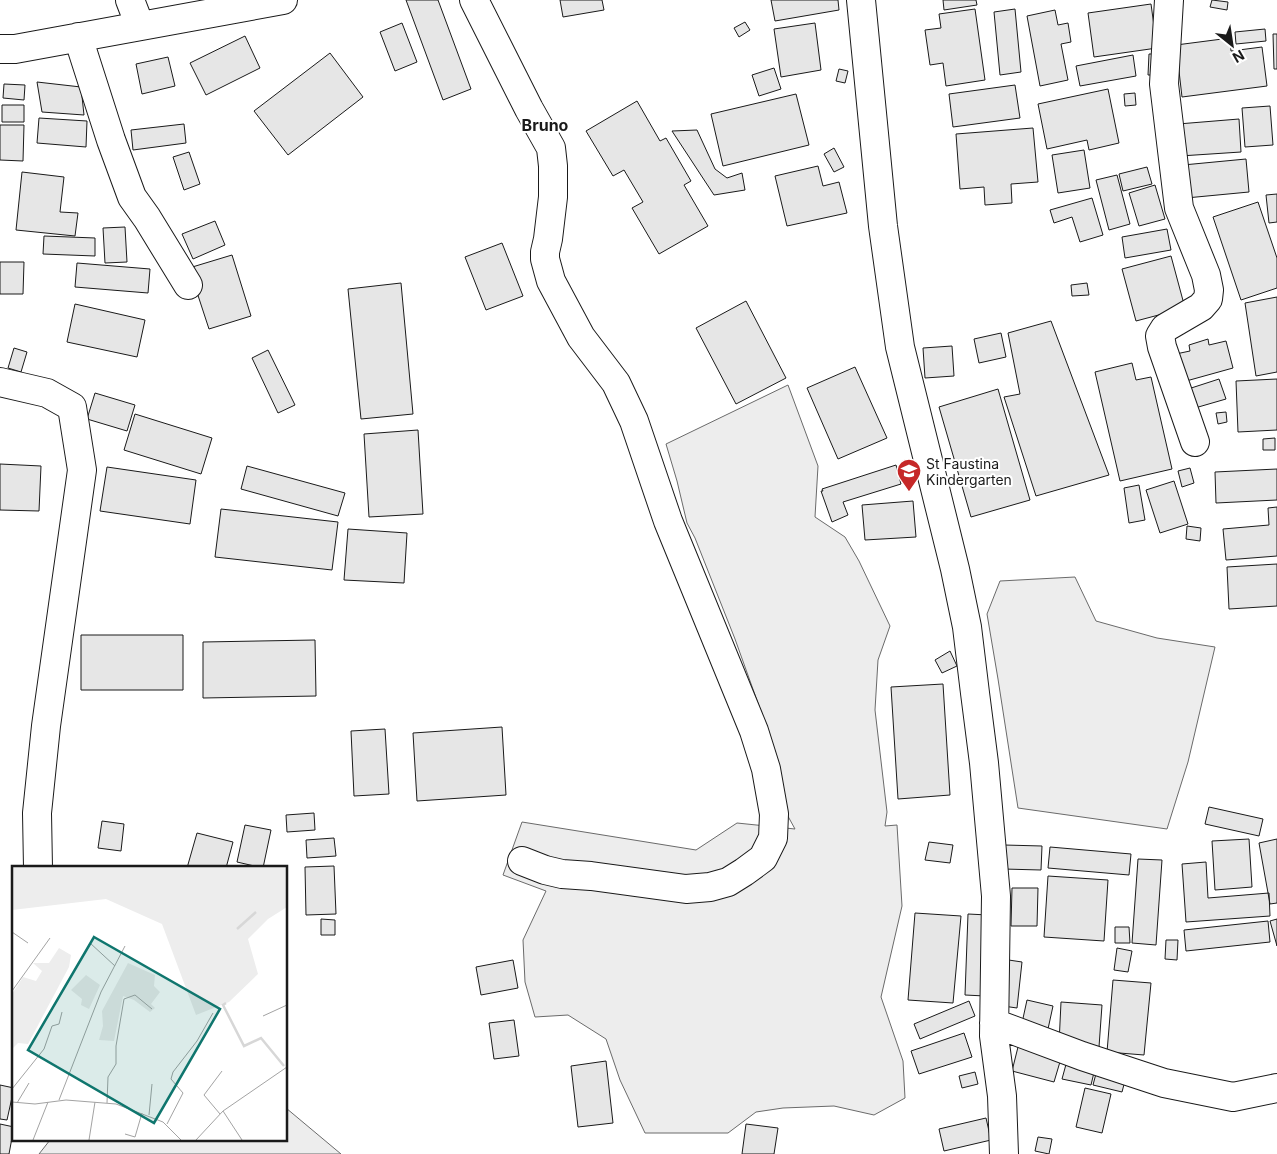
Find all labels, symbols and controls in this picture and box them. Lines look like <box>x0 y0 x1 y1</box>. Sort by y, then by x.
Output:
north arrow <box>1207 20 1257 70</box>
text: N <box>1230 47 1248 67</box>
district label: Bruno <box>522 115 569 135</box>
place label: St Faustina Kindergarten <box>926 455 1012 488</box>
school or university icon: St Faustina Kindergarten <box>896 458 922 492</box>
inset map <box>12 866 288 1142</box>

